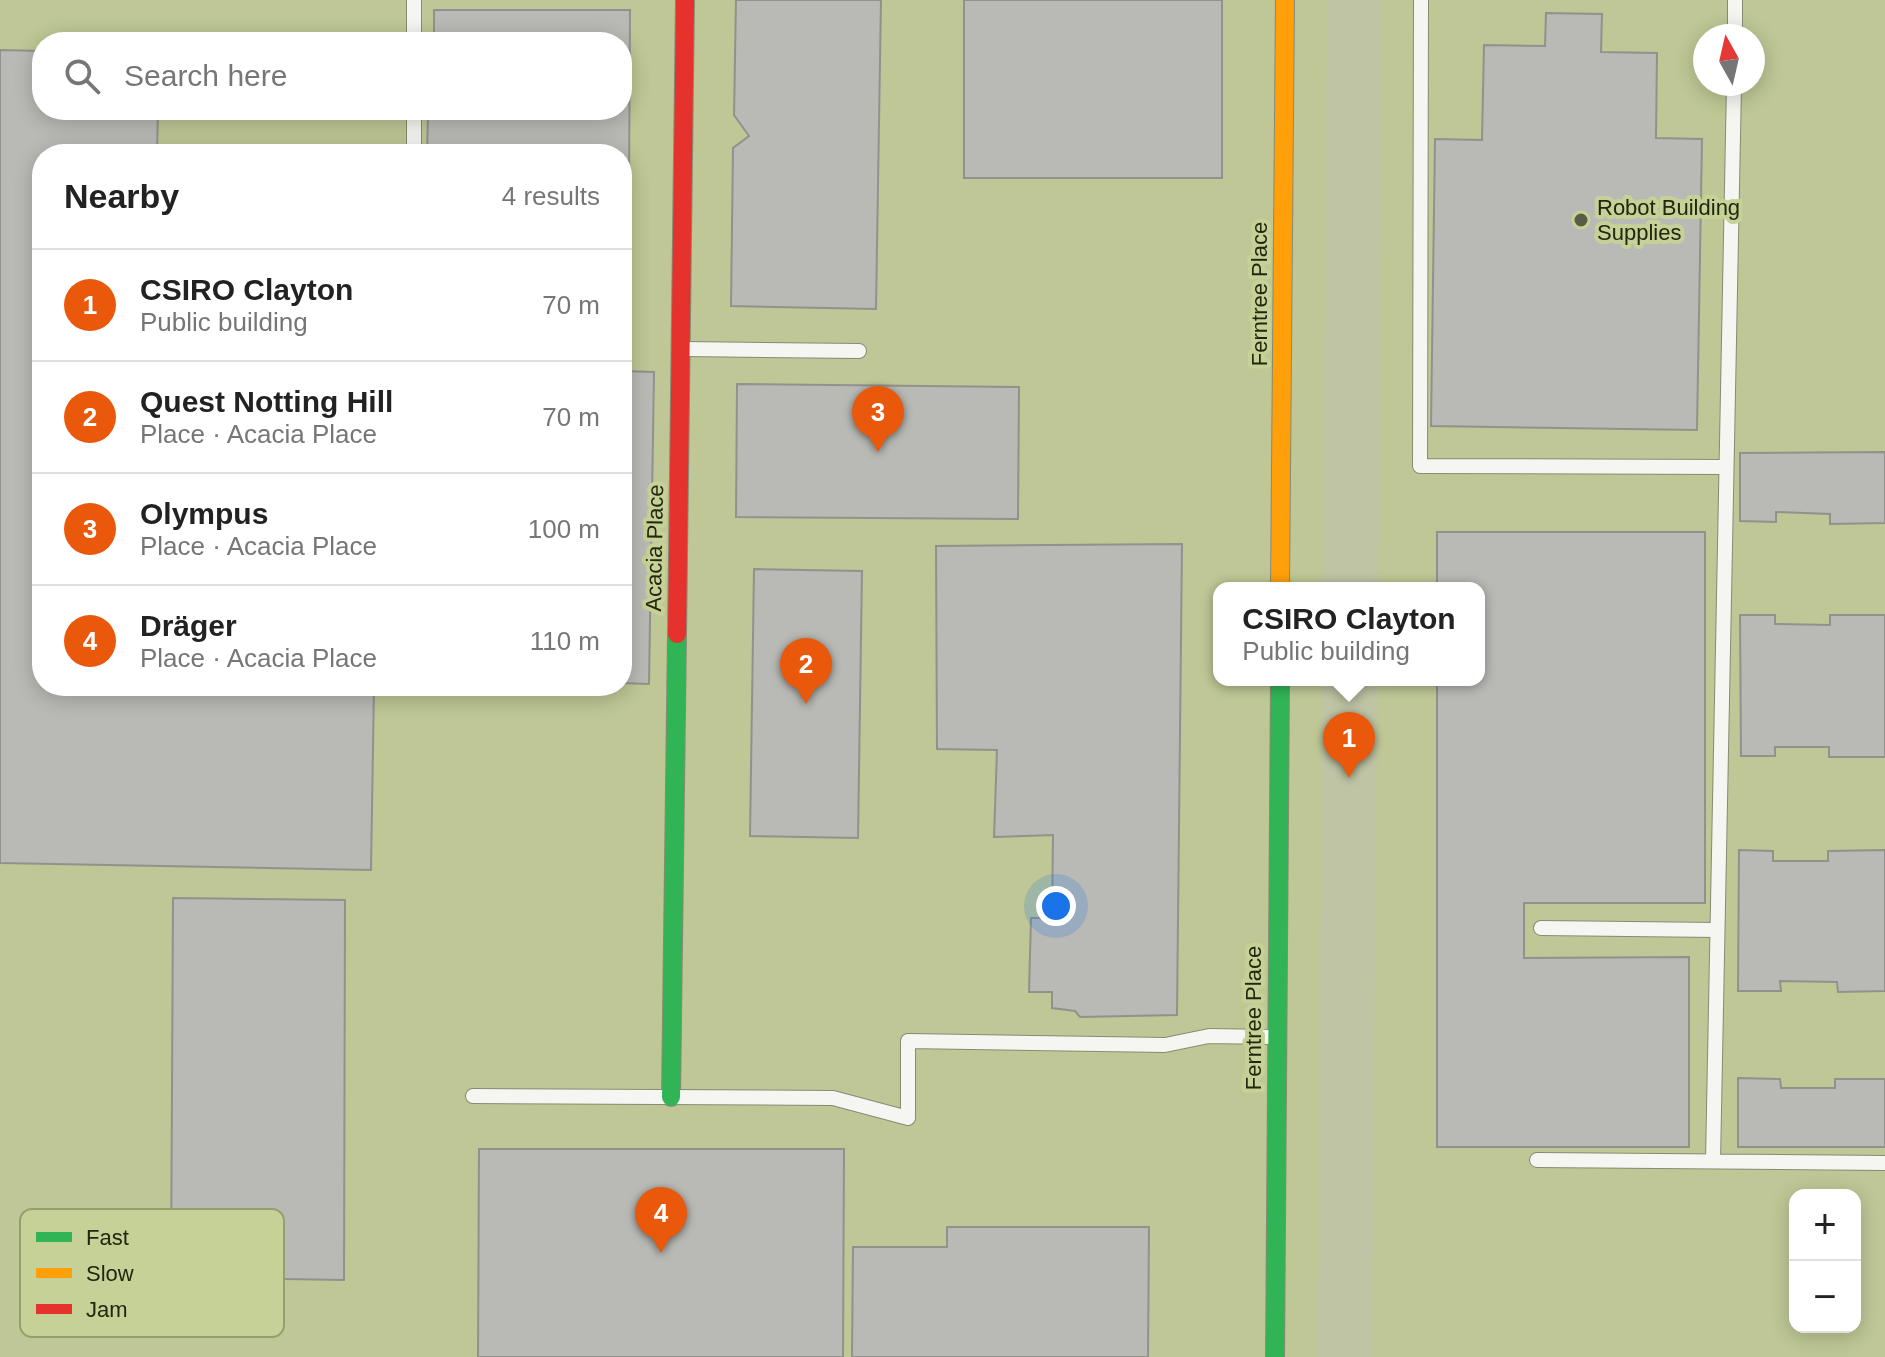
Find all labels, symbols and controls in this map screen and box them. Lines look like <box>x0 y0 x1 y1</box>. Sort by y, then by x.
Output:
north arrow <box>1693 24 1765 96</box>
search box <box>32 32 632 120</box>
icon: search <box>60 54 104 98</box>
text: Search here <box>124 59 287 92</box>
text: Nearby <box>64 177 179 215</box>
text: 4 results <box>502 181 600 211</box>
place label: Robot Building Supplies <box>1597 195 1740 245</box>
marker: Robot Building Supplies <box>1572 211 1590 229</box>
street label: Ferntree Place <box>1247 222 1272 366</box>
text: CSIRO Clayton <box>140 273 353 306</box>
text: 1 <box>83 290 97 320</box>
text: 70 m <box>542 290 600 320</box>
text: Public building <box>140 307 308 337</box>
text: Quest Notting Hill <box>140 385 393 418</box>
pin: 3 <box>852 386 904 452</box>
text: 2 <box>83 402 97 432</box>
text: 70 m <box>542 402 600 432</box>
text: Place · Acacia Place <box>140 419 377 449</box>
street label: Acacia Place <box>641 484 668 612</box>
text: Olympus <box>140 497 268 530</box>
text: 3 <box>83 514 97 544</box>
text: 100 m <box>528 514 600 544</box>
text: Place · Acacia Place <box>140 531 377 561</box>
popup <box>1213 582 1485 686</box>
text: CSIRO Clayton <box>1242 602 1456 635</box>
text: Dräger <box>140 609 237 642</box>
text: 4 <box>83 626 97 656</box>
text: 110 m <box>530 626 600 656</box>
text: Public building <box>1242 636 1410 666</box>
pin: 2 <box>780 638 832 704</box>
text: Place · Acacia Place <box>140 643 377 673</box>
pin: 1 <box>1323 712 1375 778</box>
your location <box>1036 886 1076 926</box>
street label: Ferntree Place <box>1241 946 1266 1090</box>
pin: 4 <box>635 1187 687 1253</box>
map controls <box>1789 1189 1861 1333</box>
button: + <box>1789 1189 1861 1261</box>
legend <box>20 1209 284 1337</box>
text: Fast <box>86 1225 129 1250</box>
text: Slow <box>86 1261 134 1286</box>
button: − <box>1789 1261 1861 1333</box>
text: Jam <box>86 1297 128 1322</box>

